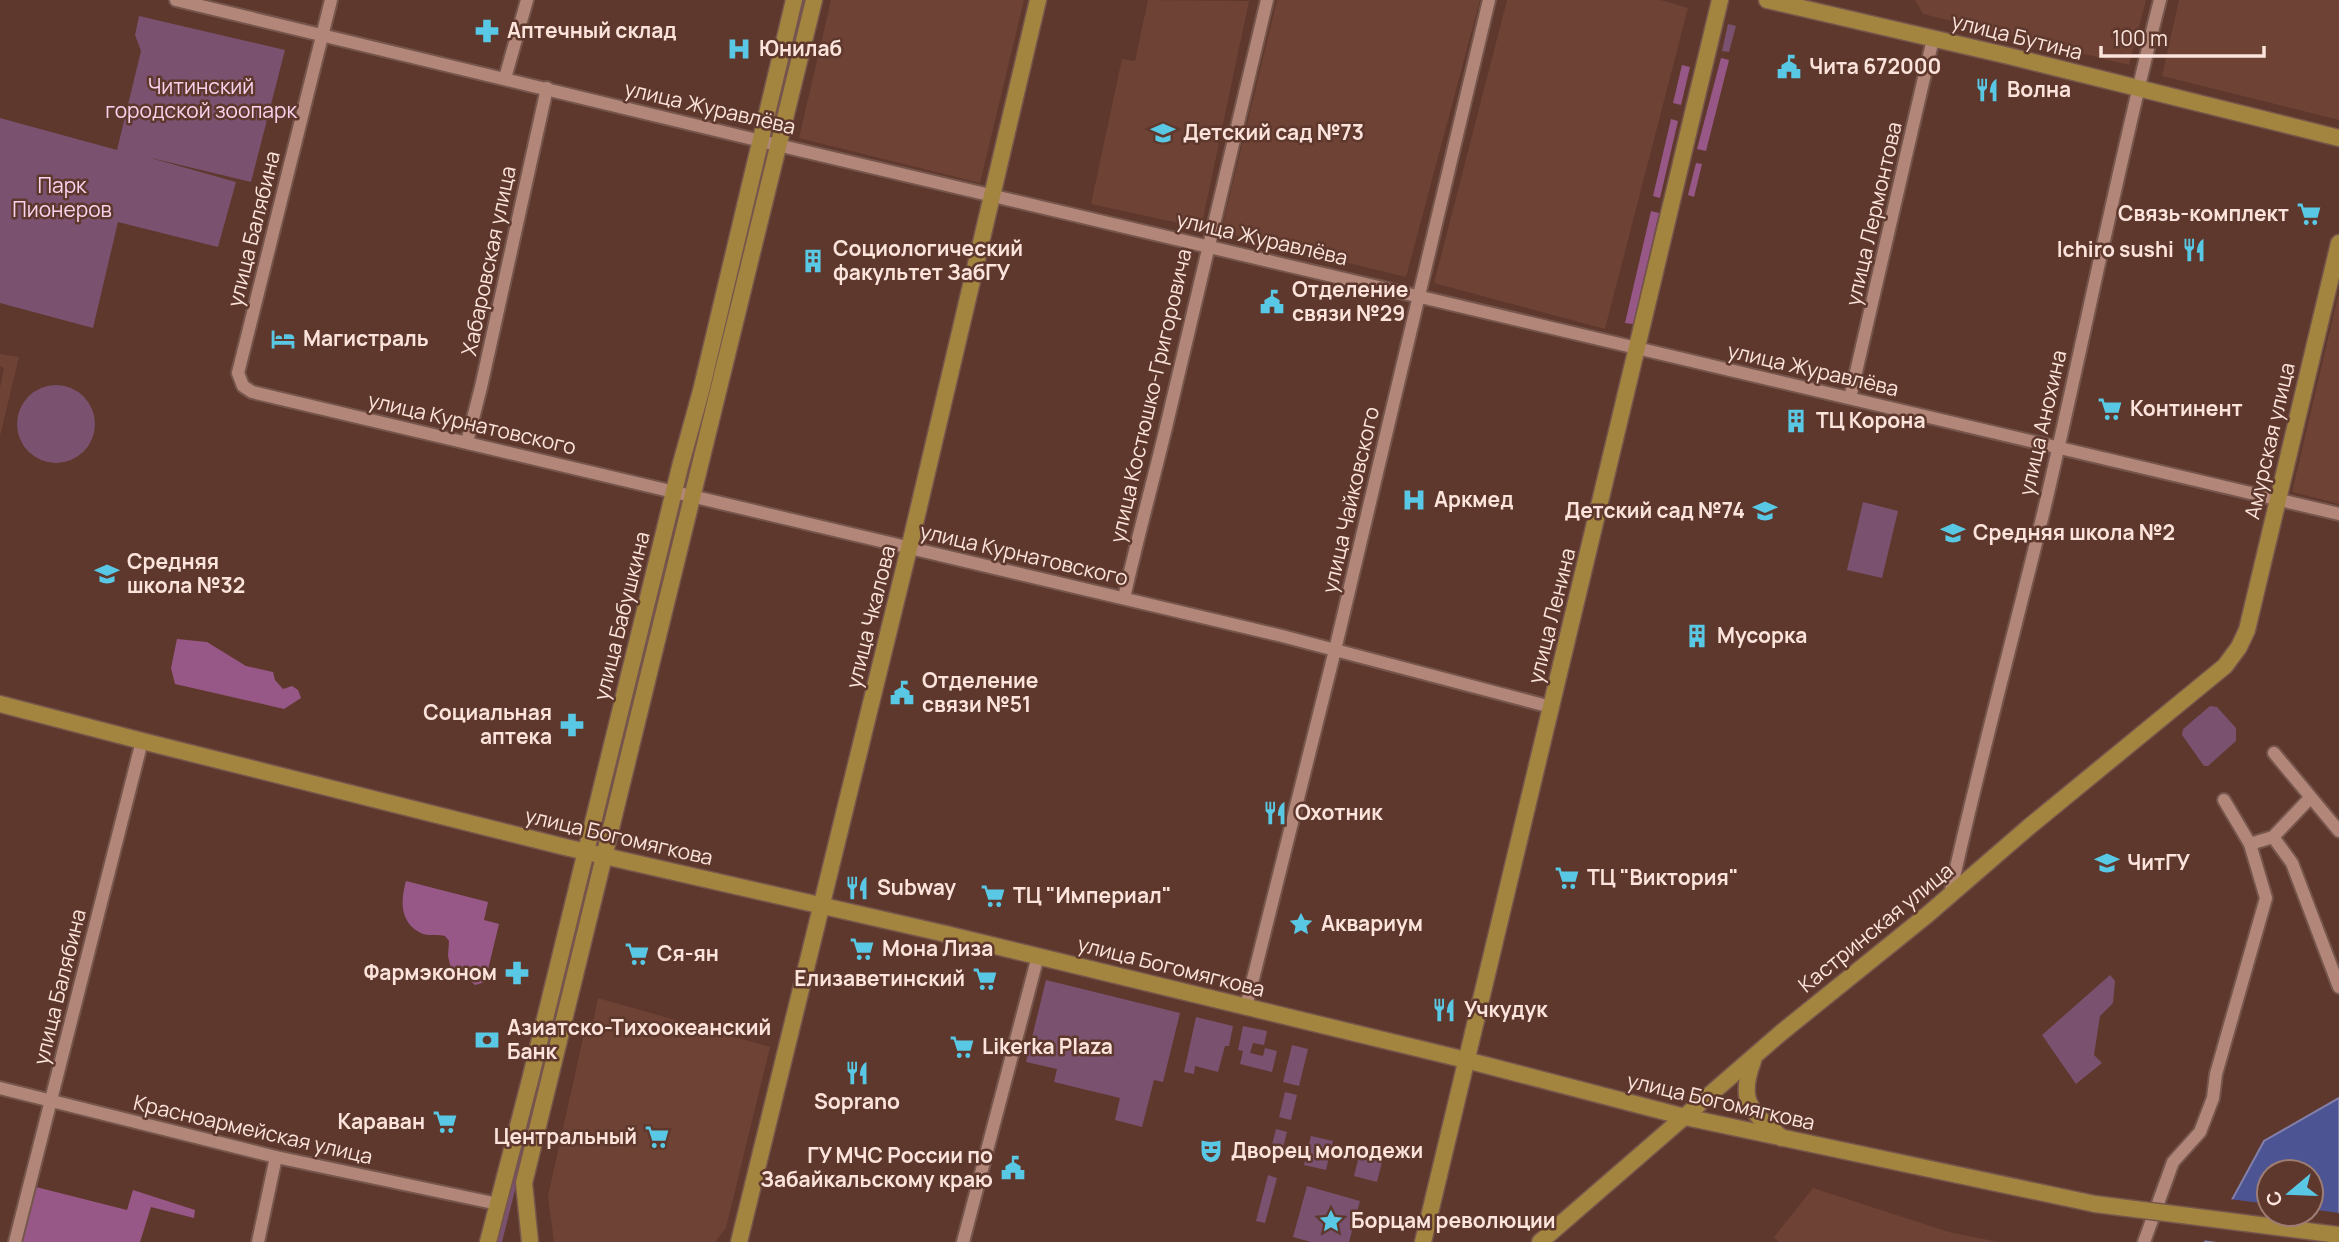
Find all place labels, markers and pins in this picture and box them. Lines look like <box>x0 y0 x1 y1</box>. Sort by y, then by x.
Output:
place label: Аптечный склад <box>507 16 677 44</box>
pharmacy icon: Аптечный склад <box>473 17 501 45</box>
place label: Юнилаб <box>759 34 842 62</box>
hospital icon: Юнилаб <box>725 35 753 63</box>
place label: Чита 672000 <box>1809 52 1941 80</box>
public building icon: Чита 672000 <box>1775 53 1803 81</box>
place label: Волна <box>2007 75 2071 103</box>
restaurant icon: Волна <box>1973 76 2001 104</box>
place label: Детский сад №73 <box>1183 118 1364 146</box>
school or university icon: Детский сад №73 <box>1149 119 1177 147</box>
place label: Связь-комплект <box>2118 199 2289 227</box>
supermarket icon: Связь-комплект <box>2295 200 2323 228</box>
place label: Социологический факультет ЗабГУ <box>833 234 1023 286</box>
place label: Ichiro sushi <box>2057 235 2174 263</box>
restaurant icon: Ichiro sushi <box>2180 236 2208 264</box>
building icon: Социологический факультет ЗабГУ <box>799 247 827 275</box>
place label: Отделение связи №29 <box>1292 275 1408 327</box>
public building icon: Отделение связи №29 <box>1258 288 1286 316</box>
place label: Магистраль <box>303 324 429 352</box>
hotel icon: Магистраль <box>269 325 297 353</box>
place label: Континент <box>2130 394 2243 422</box>
supermarket icon: Континент <box>2096 395 2124 423</box>
place label: ТЦ Корона <box>1816 406 1926 434</box>
building icon: ТЦ Корона <box>1782 407 1810 435</box>
place label: Аркмед <box>1434 485 1513 513</box>
hospital icon: Аркмед <box>1400 486 1428 514</box>
place label: Детский сад №74 <box>1564 496 1745 524</box>
school or university icon: Детский сад №74 <box>1751 497 1779 525</box>
place label: Средняя школа №2 <box>1973 518 2175 546</box>
school or university icon: Средняя школа №2 <box>1939 519 1967 547</box>
place label: Средняя школа №32 <box>127 547 245 599</box>
school or university icon: Средняя школа №32 <box>93 560 121 588</box>
place label: Мусорка <box>1717 621 1807 649</box>
building icon: Мусорка <box>1683 622 1711 650</box>
place label: Отделение связи №51 <box>922 666 1038 718</box>
public building icon: Отделение связи №51 <box>888 679 916 707</box>
place label: Социальная аптека <box>423 698 552 750</box>
pharmacy icon: Социальная аптека <box>558 711 586 739</box>
place label: Охотник <box>1295 798 1383 826</box>
restaurant icon: Охотник <box>1261 799 1289 827</box>
place label: ЧитГУ <box>2127 848 2191 876</box>
school or university icon: ЧитГУ <box>2093 849 2121 877</box>
place label: ТЦ "Виктория" <box>1587 863 1739 891</box>
supermarket icon: ТЦ "Виктория" <box>1553 864 1581 892</box>
place label: Subway <box>877 873 956 901</box>
restaurant icon: Subway <box>843 874 871 902</box>
place label: ТЦ "Империал" <box>1013 881 1172 909</box>
supermarket icon: ТЦ "Империал" <box>979 882 1007 910</box>
place label: Аквариум <box>1321 909 1423 937</box>
place icon: Аквариум <box>1287 910 1315 938</box>
place label: Мона Лиза <box>882 934 993 962</box>
supermarket icon: Мона Лиза <box>848 935 876 963</box>
place label: Ся-ян <box>657 939 719 967</box>
supermarket icon: Ся-ян <box>623 940 651 968</box>
place label: Фармэконом <box>364 958 497 986</box>
pharmacy icon: Фармэконом <box>503 959 531 987</box>
place label: Елизаветинский <box>794 964 965 992</box>
supermarket icon: Елизаветинский <box>971 965 999 993</box>
place label: Учкудук <box>1464 995 1548 1023</box>
restaurant icon: Учкудук <box>1430 996 1458 1024</box>
place label: Азиатско-Тихоокеанский Банк <box>507 1013 771 1065</box>
bank icon: Азиатско-Тихоокеанский Банк <box>473 1026 501 1054</box>
place label: Likerka Plaza <box>982 1032 1113 1060</box>
supermarket icon: Likerka Plaza <box>948 1033 976 1061</box>
restaurant icon: Soprano <box>843 1059 871 1087</box>
place label: Soprano <box>814 1087 900 1115</box>
place label: Караван <box>337 1107 425 1135</box>
supermarket icon: Караван <box>431 1108 459 1136</box>
place label: Центральный <box>494 1122 637 1150</box>
supermarket icon: Центральный <box>643 1123 671 1151</box>
place label: Дворец молодежи <box>1231 1136 1423 1164</box>
theatre icon: Дворец молодежи <box>1197 1137 1225 1165</box>
place label: ГУ МЧС России по Забайкальскому краю <box>760 1141 993 1193</box>
public building icon: ГУ МЧС России по Забайкальскому краю <box>999 1154 1027 1182</box>
place label: Борцам революции <box>1351 1206 1556 1234</box>
place icon: Борцам революции <box>1317 1207 1345 1235</box>

